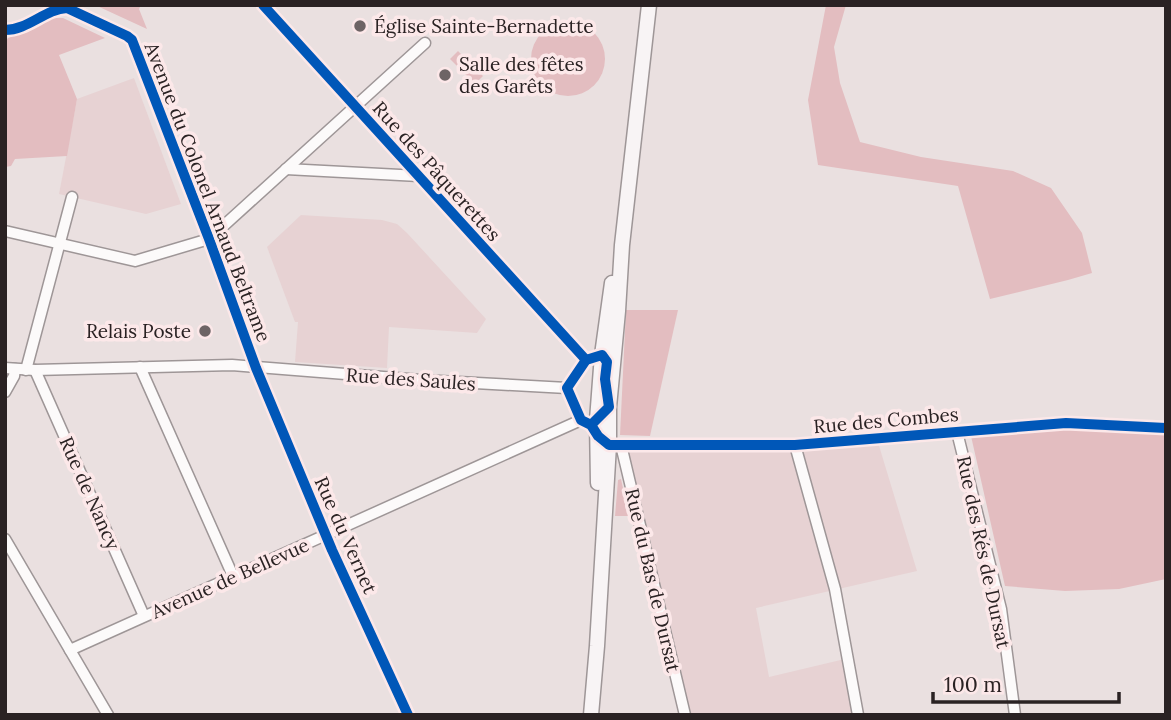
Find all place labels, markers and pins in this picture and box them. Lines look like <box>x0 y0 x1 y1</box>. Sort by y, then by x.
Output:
place label: Église Sainte-Bernadette <box>374 14 594 38</box>
marker: Église Sainte-Bernadette <box>352 18 368 34</box>
place label: Salle des fêtes des Garêts <box>459 52 584 98</box>
marker: Salle des fêtes des Garêts <box>437 67 453 83</box>
place label: Relais Poste <box>86 319 191 343</box>
marker: Relais Poste <box>197 323 213 339</box>

